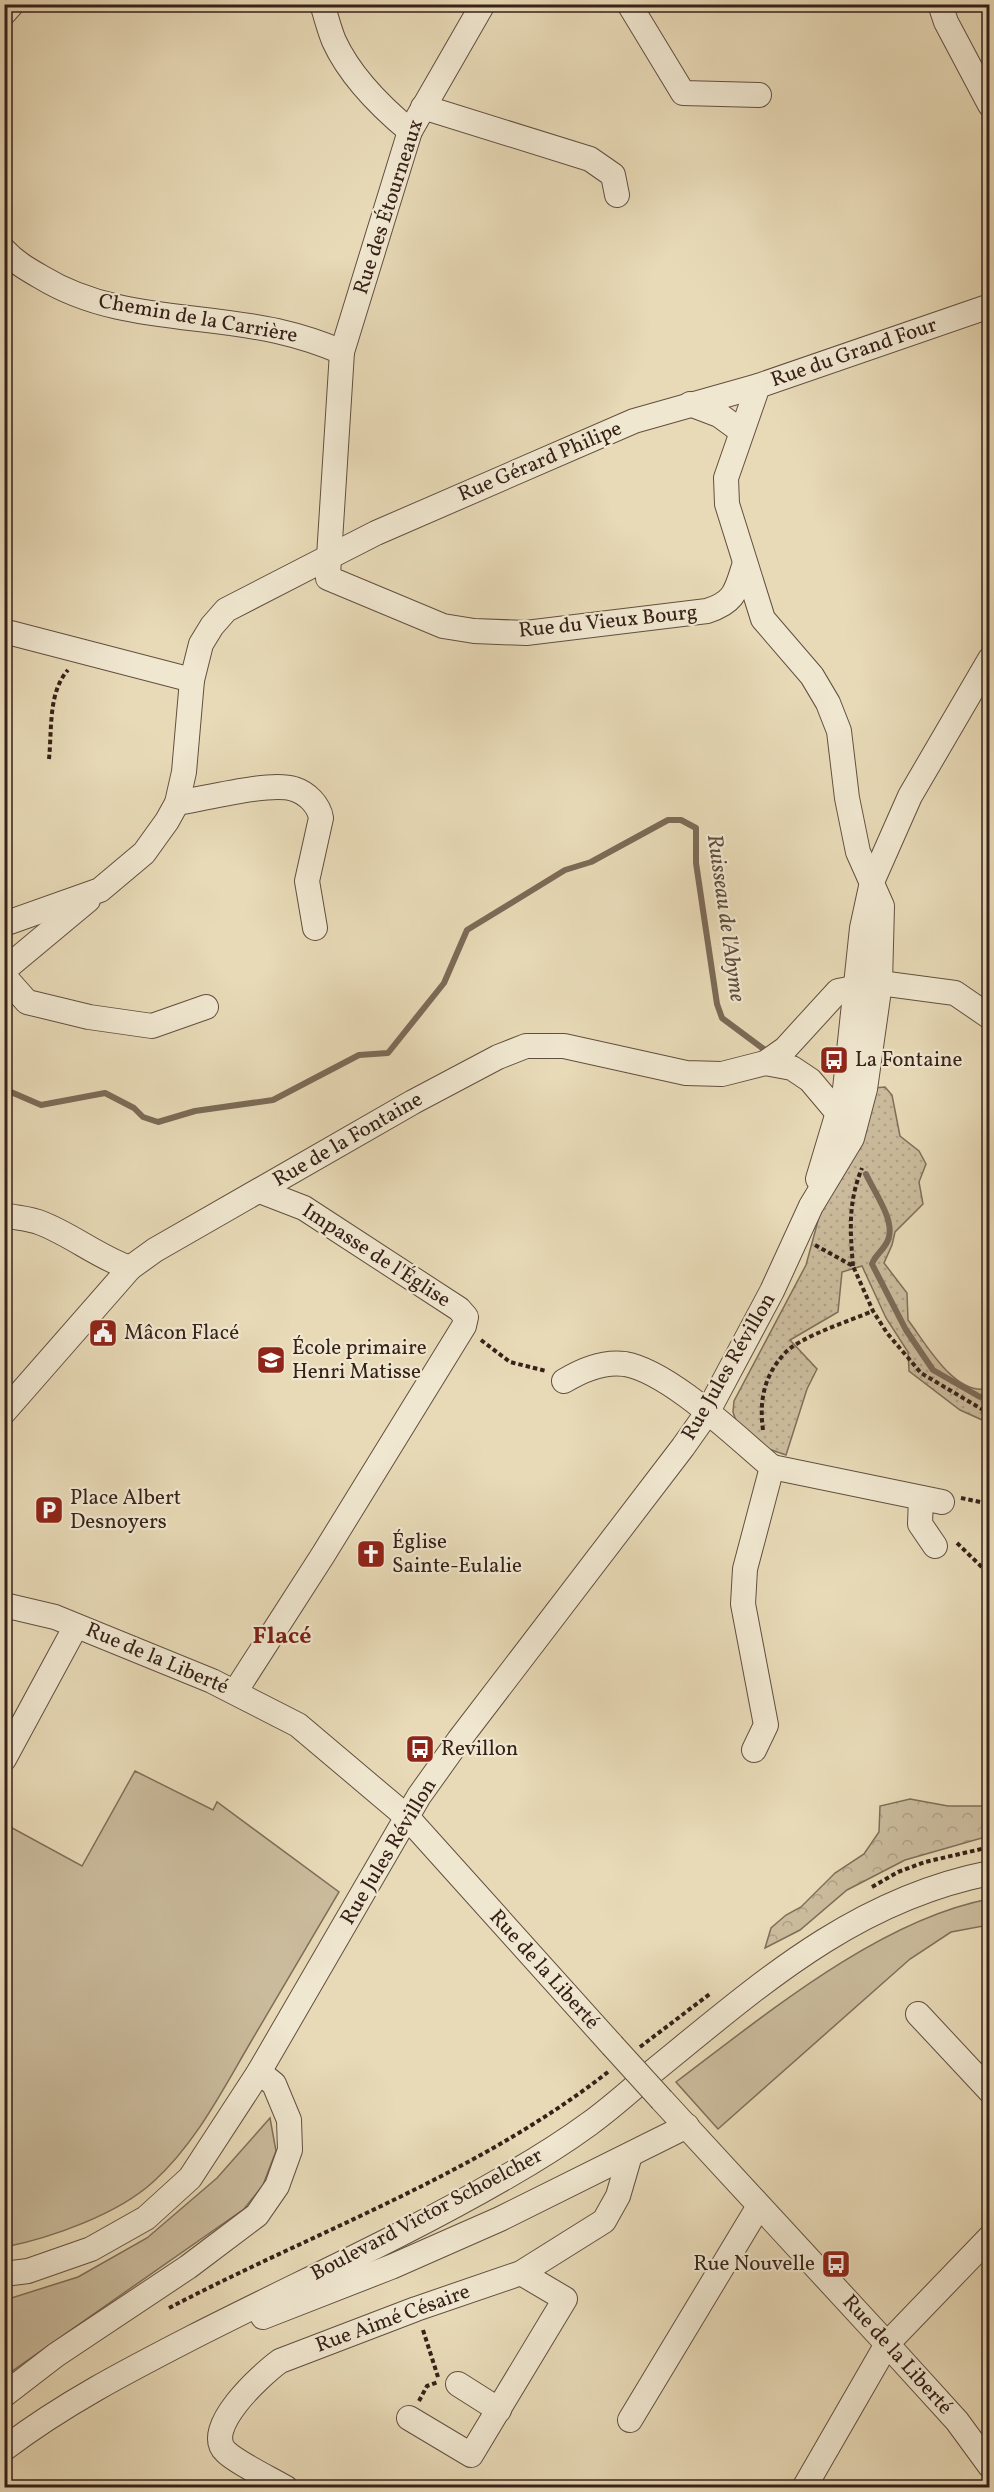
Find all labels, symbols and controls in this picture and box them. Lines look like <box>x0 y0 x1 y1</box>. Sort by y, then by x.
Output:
street label: Rue des Étourneaux <box>347 116 431 298</box>
street label: Chemin de la Carrière <box>96 287 300 351</box>
street label: Rue du Grand Four <box>767 311 941 395</box>
street label: Rue Gérard Philipe <box>454 414 626 510</box>
street label: Rue du Vieux Bourg <box>517 598 699 646</box>
water label: Ruisseau de l'Abyme <box>698 832 752 1004</box>
bus stop icon: La Fontaine <box>818 1044 850 1076</box>
place label: La Fontaine <box>855 1046 963 1075</box>
street label: Rue de la Fontaine <box>268 1085 428 1195</box>
street label: Impasse de l'Église <box>296 1197 456 1315</box>
street label: Rue Jules Révillon <box>675 1288 783 1446</box>
public building icon: Mâcon Flacé <box>87 1317 119 1349</box>
place label: Mâcon Flacé <box>124 1319 239 1348</box>
place label: École primaire Henri Matisse <box>292 1334 427 1387</box>
school or university icon: École primaire Henri Matisse <box>255 1344 287 1376</box>
place label: Place Albert Desnoyers <box>70 1484 181 1537</box>
parking icon: Place Albert Desnoyers <box>33 1494 65 1526</box>
place label: Église Sainte-Eulalie <box>392 1528 522 1581</box>
church icon: Église Sainte-Eulalie <box>355 1538 387 1570</box>
street label: Rue de la Liberté <box>81 1616 233 1702</box>
district label: Flacé <box>253 1620 311 1654</box>
bus stop icon: Revillon <box>404 1733 436 1765</box>
place label: Revillon <box>441 1735 518 1764</box>
street label: Rue Jules Révillon <box>334 1773 444 1931</box>
street label: Rue de la Liberté <box>482 1904 606 2036</box>
street label: Boulevard Victor Schoelcher <box>306 2141 548 2289</box>
bus stop icon: Rue Nouvelle <box>820 2248 852 2280</box>
place label: Rue Nouvelle <box>693 2250 815 2279</box>
street label: Rue Aimé Césaire <box>312 2278 474 2360</box>
street label: Rue de la Liberté <box>835 2289 959 2421</box>

